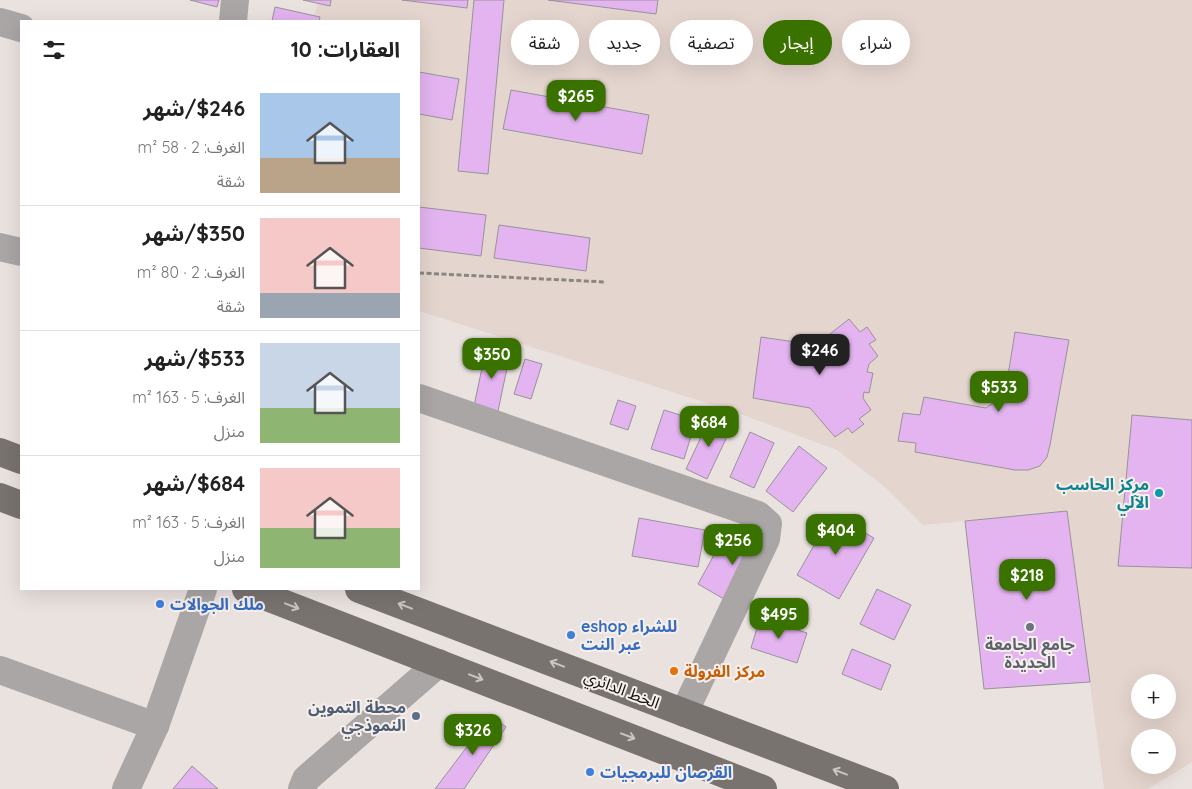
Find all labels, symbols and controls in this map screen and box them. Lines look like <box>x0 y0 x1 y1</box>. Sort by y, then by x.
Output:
chip: شقة <box>511 20 579 65</box>
chip: جديد <box>589 20 660 65</box>
chip: تصفية <box>670 20 753 65</box>
chip: إيجار <box>763 20 832 65</box>
chip: شراء <box>842 20 910 65</box>
icon: filters <box>40 36 68 64</box>
text: العقارات: 10 <box>291 36 400 62</box>
pin: $265 <box>546 80 606 122</box>
text: $265 <box>558 86 594 106</box>
text: $246/شهر <box>143 95 245 121</box>
icon: home <box>300 113 360 173</box>
text: الغرف: 2 · 58 m² <box>138 137 245 157</box>
text: شقة <box>217 171 245 191</box>
text: $350/شهر <box>143 220 245 246</box>
icon: home <box>300 238 360 298</box>
text: الغرف: 2 · 80 m² <box>137 262 245 282</box>
text: شقة <box>217 296 245 316</box>
pin: $246 <box>790 334 850 376</box>
pin: $350 <box>462 338 522 380</box>
text: $246 <box>802 340 838 360</box>
text: $350 <box>473 344 511 364</box>
text: $533/شهر <box>144 345 245 371</box>
icon: home <box>300 363 360 423</box>
pin: $533 <box>969 370 1029 413</box>
text: $533 <box>981 377 1017 397</box>
text: الغرف: 5 · 163 m² <box>132 387 245 407</box>
pin: $684 <box>679 406 739 448</box>
text: $684 <box>691 412 727 432</box>
text: منزل <box>214 421 245 441</box>
text: $684/شهر <box>144 470 245 496</box>
place label: مركز الحاسب الآلي <box>1056 474 1149 516</box>
marker: مركز الحاسب الآلي <box>1153 487 1165 499</box>
icon: home <box>300 488 360 548</box>
text: الغرف: 5 · 163 m² <box>132 512 245 532</box>
pin: $404 <box>806 514 866 556</box>
text: $404 <box>817 520 855 540</box>
pin: $256 <box>703 524 763 566</box>
text: $256 <box>715 530 751 550</box>
text: منزل <box>214 546 245 566</box>
pin: $218 <box>997 558 1057 601</box>
text: $218 <box>1010 565 1044 585</box>
place label: ملك الجوالات <box>170 594 264 614</box>
marker: ملك الجوالات <box>154 598 166 610</box>
pin: $495 <box>749 598 809 640</box>
one-way arrow <box>398 601 413 611</box>
one-way arrow <box>284 602 299 611</box>
text: $495 <box>761 604 797 624</box>
place label: eshop للشراء عبر النت <box>581 616 677 654</box>
marker: جامع الجامعة الجديدة <box>1024 621 1036 633</box>
marker: eshop للشراء عبر النت <box>565 629 577 641</box>
place label: جامع الجامعة الجديدة <box>985 634 1075 672</box>
one-way arrow <box>550 659 565 669</box>
place label: مركز الفرولة <box>684 661 765 681</box>
marker: مركز الفرولة <box>668 665 680 677</box>
street label: الخط الدائري <box>581 666 662 715</box>
one-way arrow <box>468 673 483 682</box>
map controls <box>1131 674 1176 774</box>
button: + <box>1131 674 1176 719</box>
place label: محطة التموين النموذجي <box>308 697 406 739</box>
marker: محطة التموين النموذجي <box>410 710 422 722</box>
pin: $326 <box>443 714 503 756</box>
text: $326 <box>455 720 491 740</box>
button: − <box>1131 729 1176 774</box>
one-way arrow <box>620 732 635 741</box>
place label: القرصان للبرمجيات <box>600 762 732 782</box>
marker: القرصان للبرمجيات <box>584 766 596 778</box>
one-way arrow <box>832 767 848 776</box>

